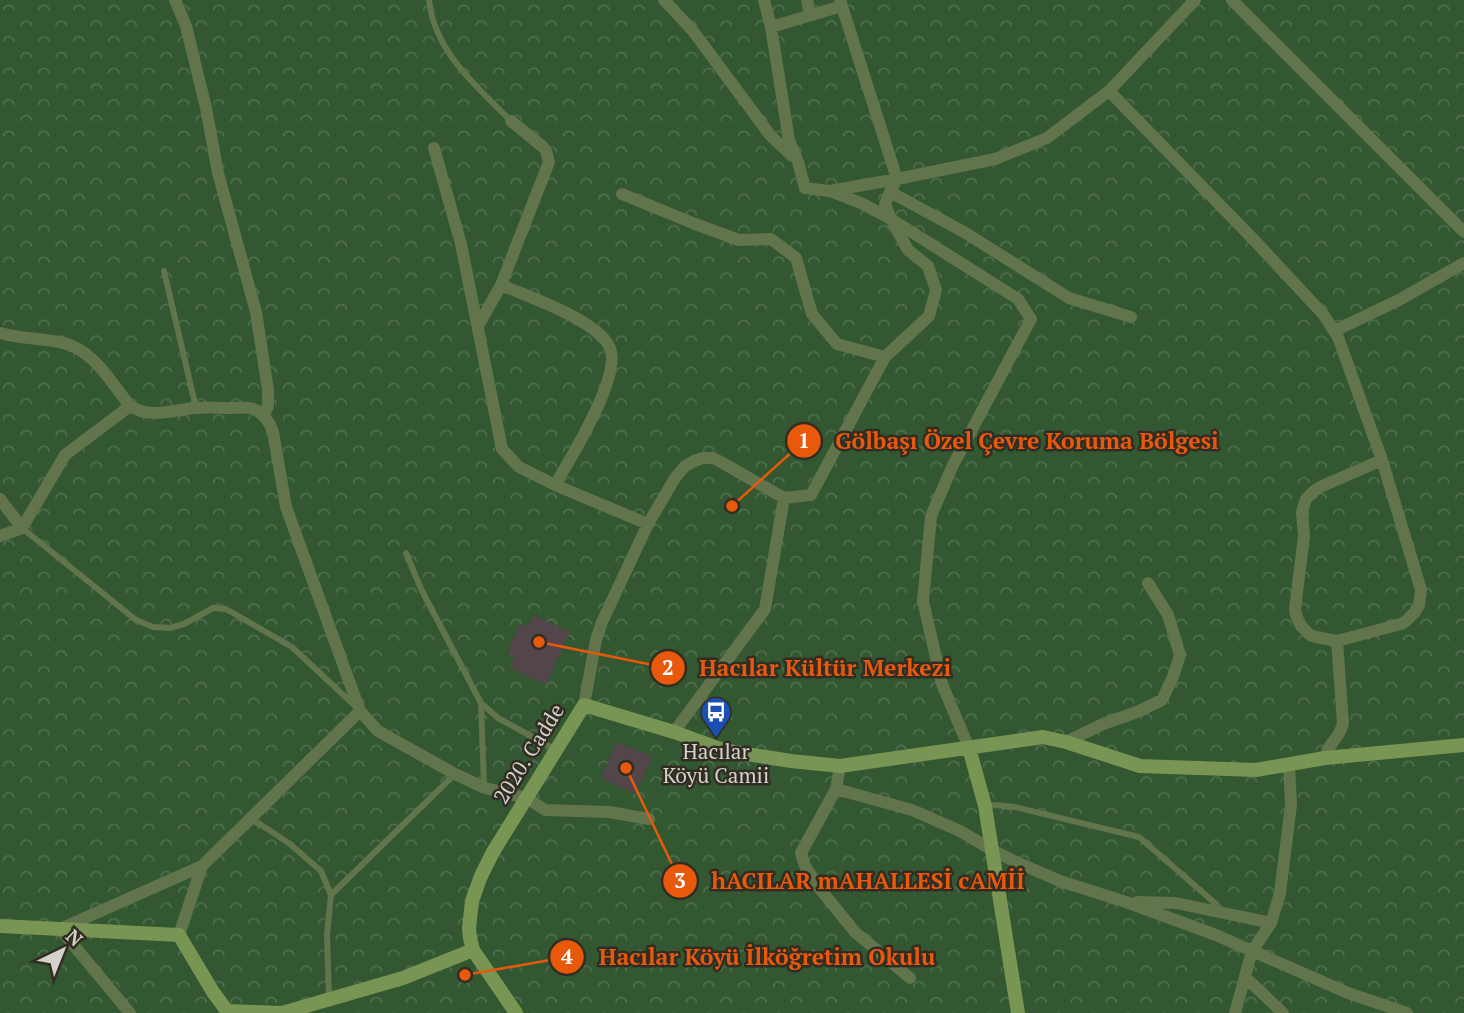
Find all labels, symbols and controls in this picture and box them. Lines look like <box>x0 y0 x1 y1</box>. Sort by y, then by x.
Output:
callout: Gölbaşı Özel Çevre Koruma Bölgesi <box>787 419 1233 463</box>
text: Gölbaşı Özel Çevre Koruma Bölgesi <box>835 425 1219 456</box>
text: 1 <box>798 426 810 454</box>
callout: Hacılar Kültür Merkezi <box>650 646 965 690</box>
text: Hacılar Kültür Merkezi <box>699 652 951 683</box>
text: 2 <box>662 653 674 681</box>
bus stop icon: Hacılar Köyü Camii <box>699 695 733 739</box>
street label: 2020. Cadde <box>486 698 570 809</box>
place label: Hacılar Köyü Camii <box>663 737 769 789</box>
callout: hACILAR mAHALLESİ cAMİİ <box>663 859 1039 903</box>
text: hACILAR mAHALLESİ cAMİİ <box>711 865 1025 896</box>
text: 3 <box>674 866 686 894</box>
north arrow <box>28 915 98 985</box>
text: N <box>61 923 89 952</box>
callout: Hacılar Köyü İlköğretim Okulu <box>549 935 949 979</box>
text: Hacılar Köyü İlköğretim Okulu <box>599 941 935 972</box>
text: 4 <box>561 942 573 970</box>

